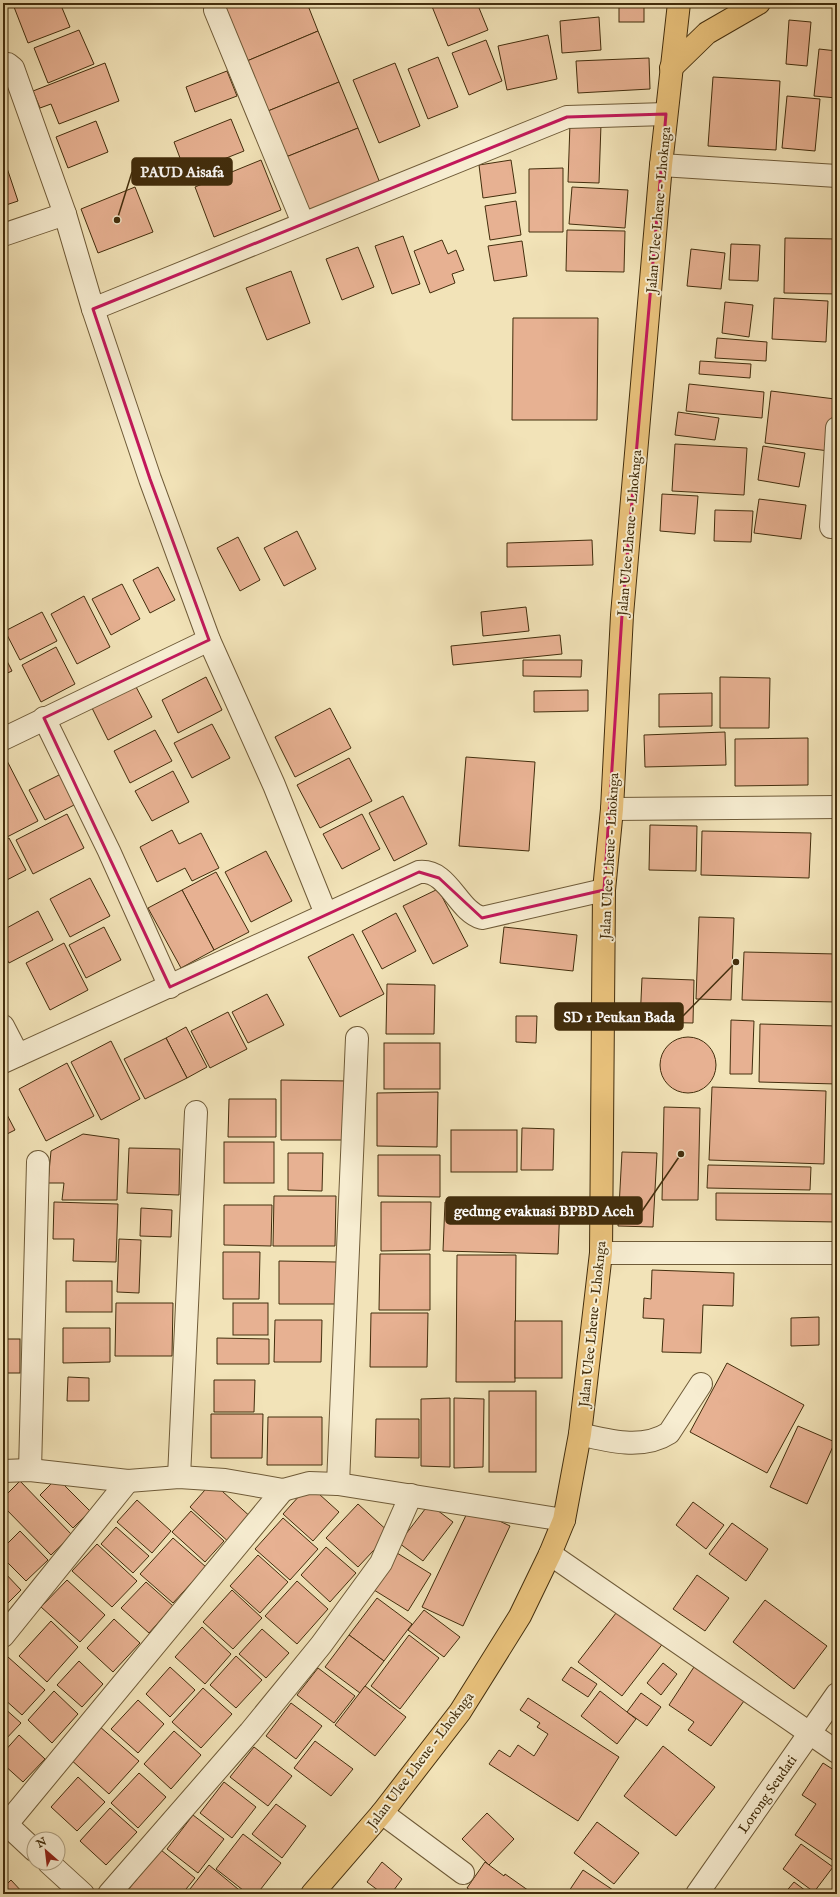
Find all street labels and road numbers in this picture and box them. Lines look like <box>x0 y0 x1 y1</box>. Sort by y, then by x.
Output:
street label: Jalan Ulee Lheue - Lhoknga <box>643 125 675 296</box>
street label: Jalan Ulee Lheue - Lhoknga <box>614 448 646 619</box>
street label: Jalan Ulee Lheue - Lhoknga <box>597 771 623 942</box>
street label: Jalan Ulee Lheue - Lhoknga <box>575 1239 611 1410</box>
street label: Jalan Ulee Lheue - Lhoknga <box>362 1688 479 1834</box>
street label: Lorong Seudati <box>734 1752 802 1837</box>

